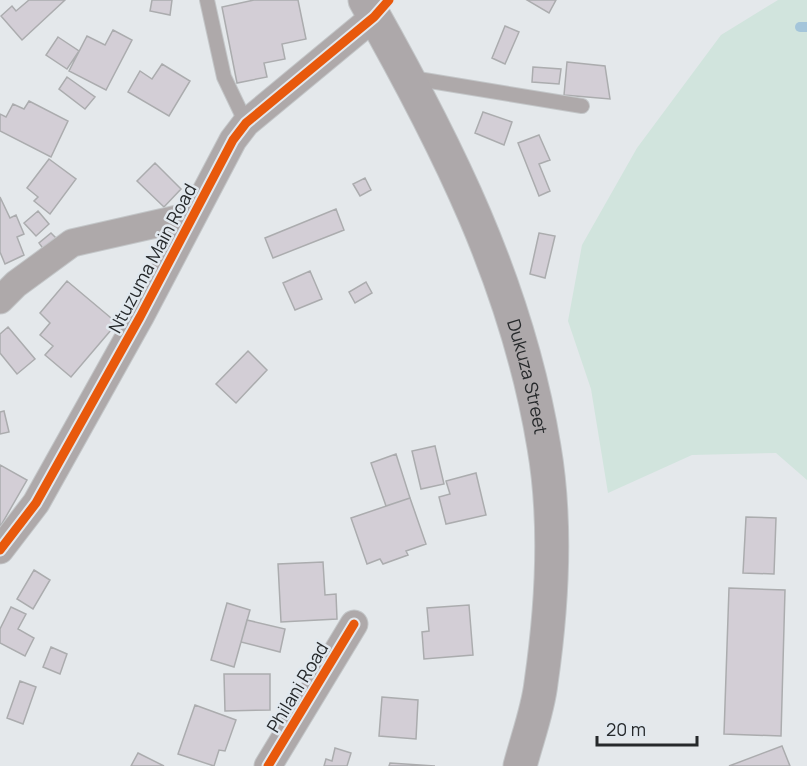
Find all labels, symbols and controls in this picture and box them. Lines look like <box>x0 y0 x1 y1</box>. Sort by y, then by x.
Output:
street label: Ntuzuma Main Road <box>103 179 201 337</box>
street label: Dukuza Street <box>502 316 554 436</box>
street label: Philani Road <box>261 637 333 737</box>
scale bar <box>597 709 698 747</box>
text: 20 m <box>606 717 646 741</box>

